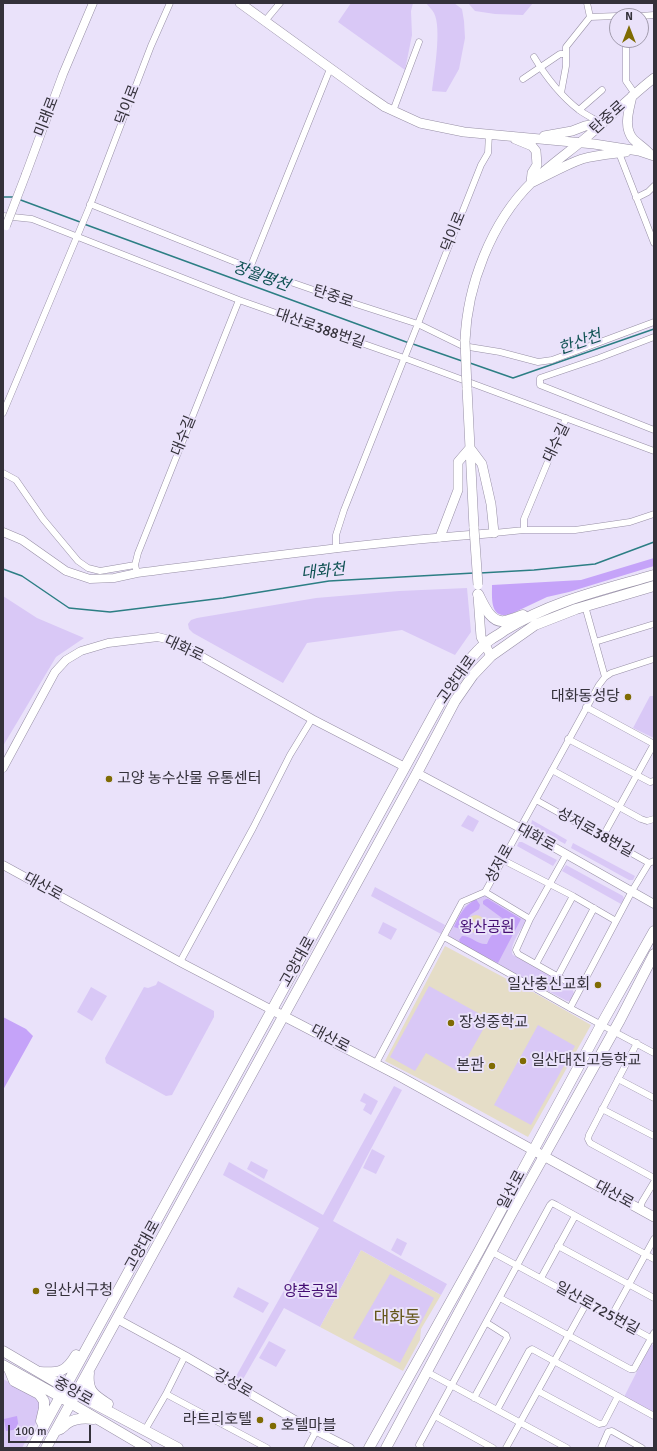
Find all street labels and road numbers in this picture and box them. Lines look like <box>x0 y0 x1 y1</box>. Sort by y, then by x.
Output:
street label: 덕이로 <box>112 82 144 128</box>
street label: 미래로 <box>31 94 63 140</box>
street label: 탄중로 <box>587 97 629 139</box>
street label: 덕이로 <box>438 209 470 255</box>
street label: 탄중로 <box>311 282 355 312</box>
street label: 대산로388번길 <box>273 305 367 353</box>
street label: 대수길 <box>168 413 200 459</box>
street label: 대수길 <box>540 420 574 466</box>
street label: 대화로 <box>161 632 207 666</box>
street label: 고양대로 <box>434 652 480 708</box>
street label: 성저로38번길 <box>553 804 637 862</box>
street label: 대화로 <box>514 820 558 856</box>
street label: 성저로 <box>482 842 518 886</box>
street label: 대산로 <box>21 869 65 905</box>
street label: 고양대로 <box>277 933 319 991</box>
street label: 대산로 <box>307 1021 353 1057</box>
street label: 일산로 <box>494 1167 530 1213</box>
street label: 대산로 <box>592 1177 636 1213</box>
street label: 고양대로 <box>122 1217 164 1275</box>
street label: 일산로725번길 <box>552 1279 642 1339</box>
street label: 강성로 <box>211 1366 255 1402</box>
street label: 중앙로 <box>51 1374 95 1410</box>

